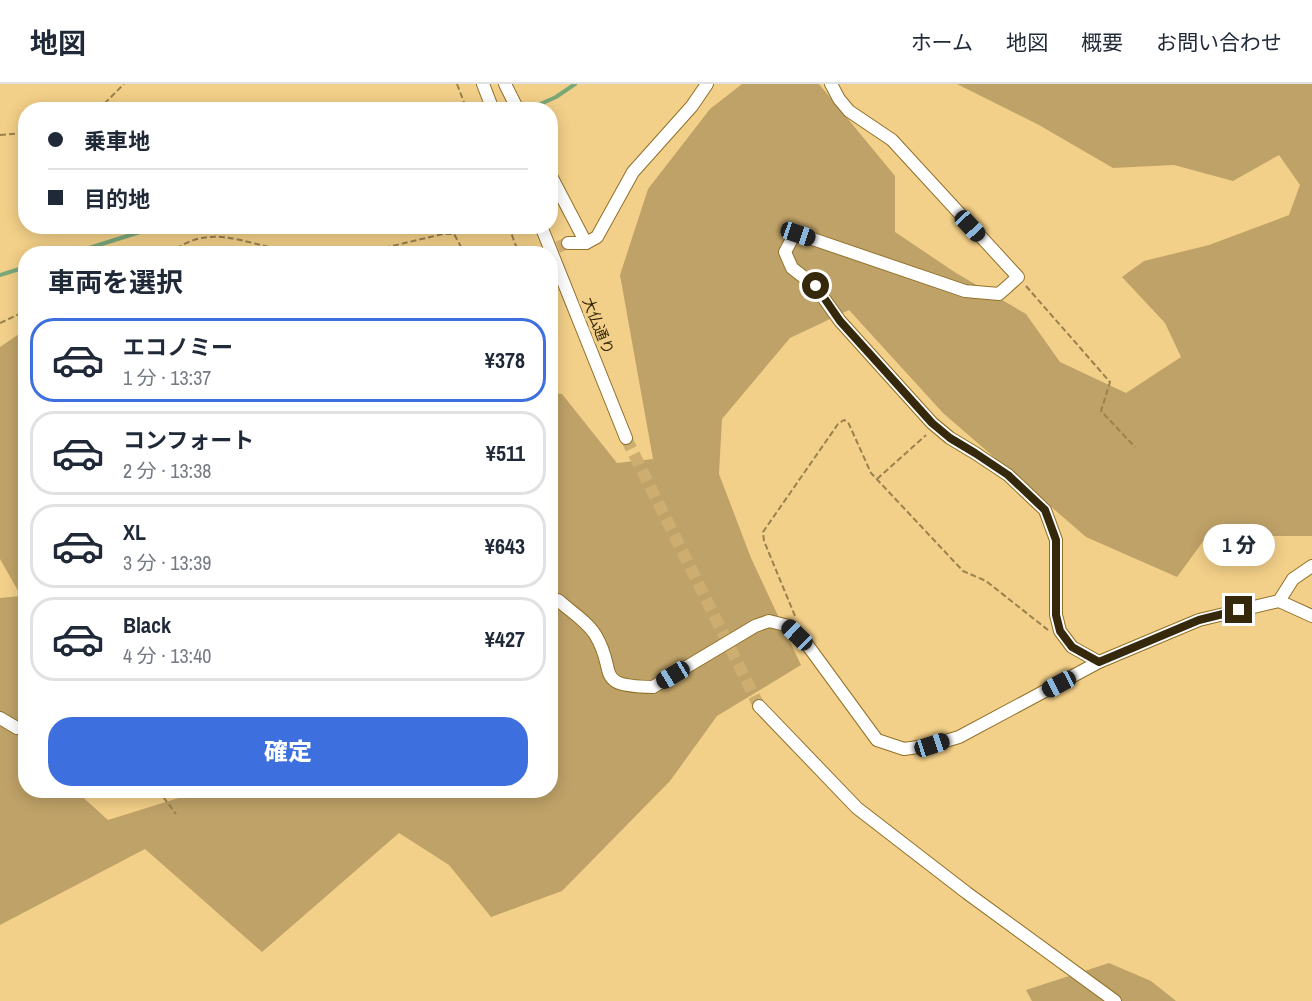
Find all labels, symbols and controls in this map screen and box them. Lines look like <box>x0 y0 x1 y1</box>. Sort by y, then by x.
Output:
text: 地図 <box>30 24 86 62</box>
text: ホーム <box>911 28 973 57</box>
text: 地図 <box>1006 28 1048 57</box>
text: 概要 <box>1081 28 1123 57</box>
text: お問い合わせ <box>1156 28 1282 57</box>
text: 乗車地 <box>84 126 150 156</box>
text: 目的地 <box>84 184 150 214</box>
car <box>951 207 989 245</box>
car <box>778 220 818 248</box>
text: 車両を選択 <box>48 264 183 300</box>
route start <box>802 272 829 299</box>
street label: 大仏通り <box>577 294 619 358</box>
text: エコノミー <box>123 332 233 362</box>
icon: car <box>51 333 105 387</box>
text: ¥378 <box>485 345 525 375</box>
text: 1 分 · 13:37 <box>123 364 211 391</box>
text: コンフォート <box>123 425 254 455</box>
icon: car <box>51 426 105 480</box>
text: ¥511 <box>486 438 525 468</box>
text: 2 分 · 13:38 <box>123 457 211 484</box>
text: XL <box>123 517 146 547</box>
icon: car <box>51 519 105 573</box>
callout: 1 分 <box>1203 523 1275 565</box>
text: ¥643 <box>485 531 525 561</box>
text: 1 分 <box>1222 531 1256 558</box>
text: 3 分 · 13:39 <box>123 549 211 576</box>
route end <box>1225 596 1252 623</box>
text: Black <box>123 610 171 640</box>
icon: car <box>51 612 105 666</box>
car <box>778 616 816 654</box>
text: ¥427 <box>485 624 525 654</box>
text: 4 分 · 13:40 <box>123 642 211 669</box>
car <box>653 658 693 692</box>
car <box>1039 668 1079 700</box>
button: 確定 <box>48 717 528 786</box>
car <box>912 731 952 759</box>

